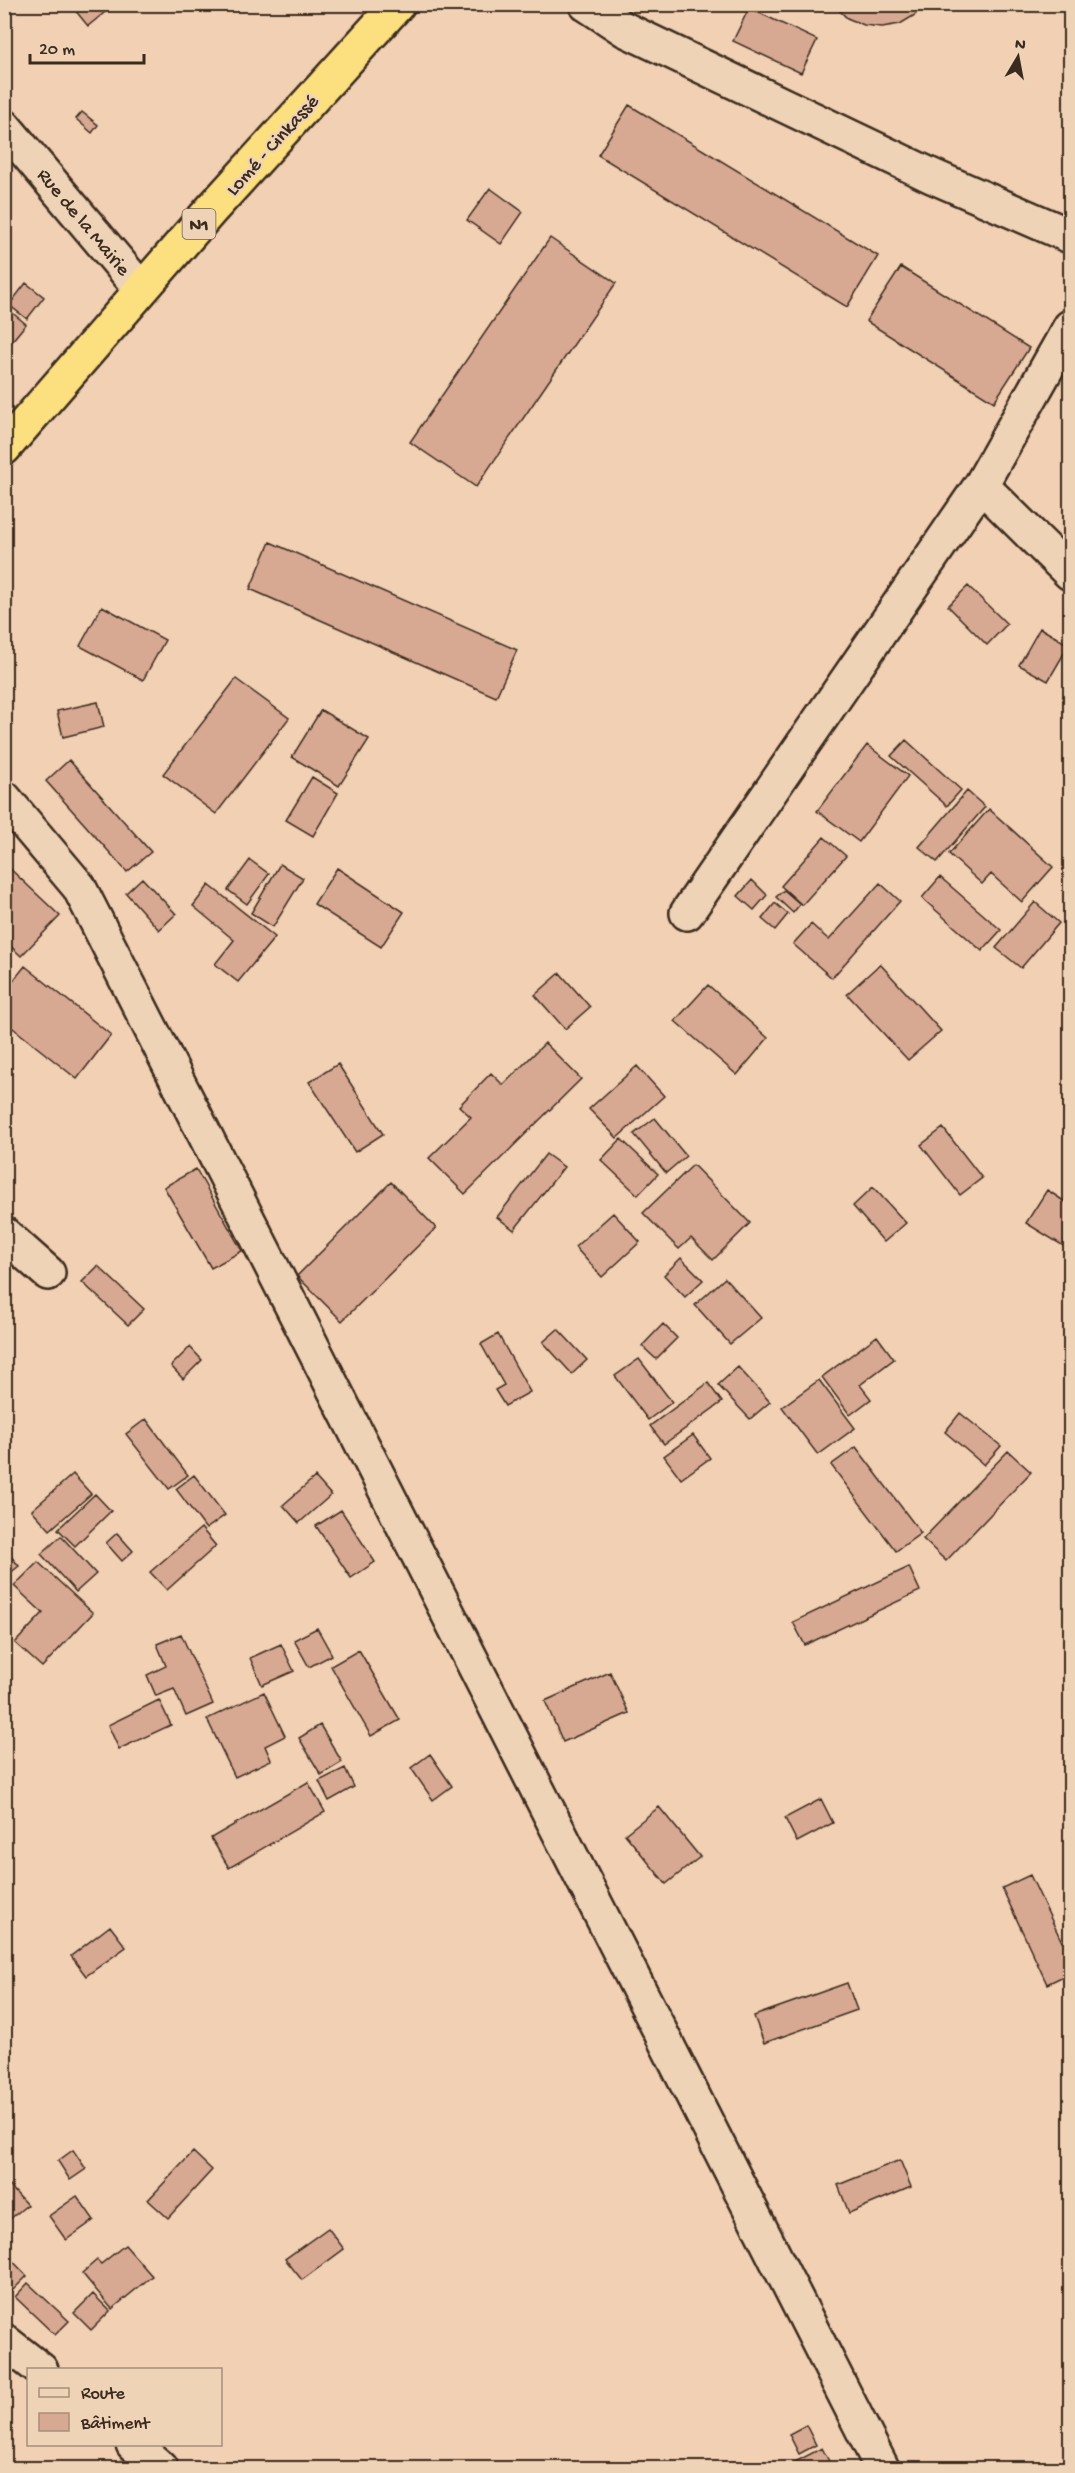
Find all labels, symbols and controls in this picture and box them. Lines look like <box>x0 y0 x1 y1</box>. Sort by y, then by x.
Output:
scale bar <box>30 27 144 65</box>
north arrow <box>988 27 1048 87</box>
text: N <box>1013 35 1027 56</box>
text: 20 m <box>39 40 75 61</box>
street label: Lomé - Cinkassé <box>222 91 325 201</box>
street label: Rue de la Mairie <box>31 165 134 282</box>
road number: N1 <box>182 209 216 239</box>
legend <box>27 2368 222 2446</box>
text: Route <box>81 2384 126 2405</box>
text: Bâtiment <box>80 2414 151 2435</box>

